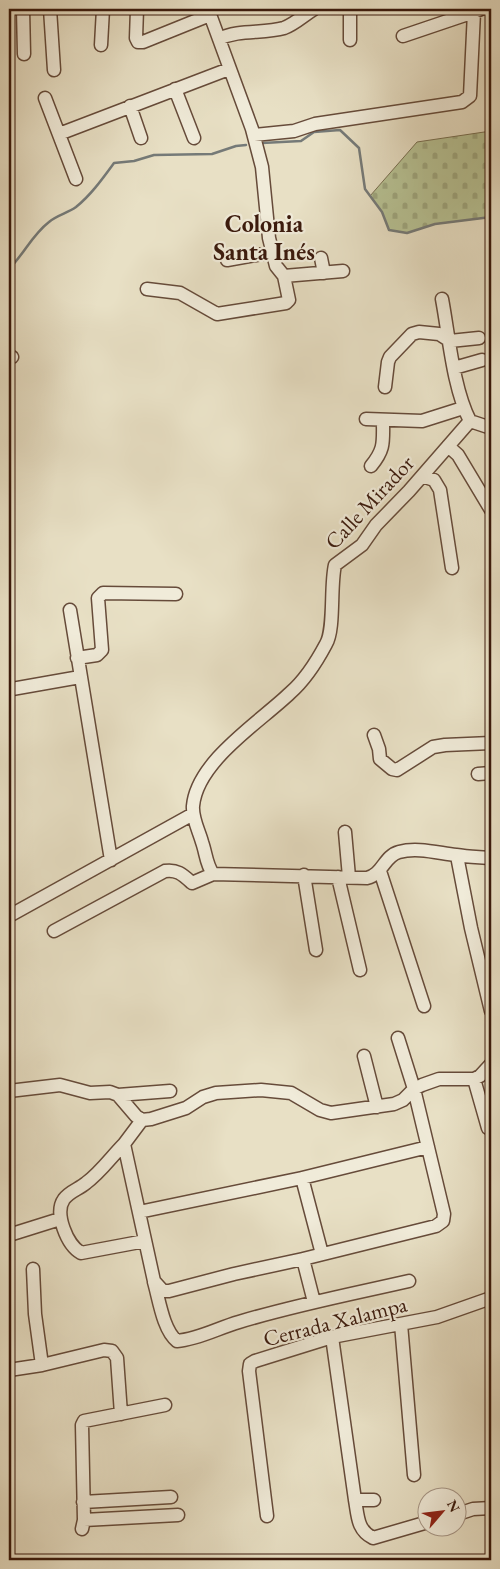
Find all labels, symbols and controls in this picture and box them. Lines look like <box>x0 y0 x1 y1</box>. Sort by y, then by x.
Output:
district label: Colonia Santa Inés <box>213 208 315 267</box>
street label: Calle Mirador <box>318 449 421 556</box>
street label: Cerrada Xalampa <box>260 1290 410 1353</box>
north arrow <box>418 1486 468 1536</box>
text: N <box>443 1497 464 1516</box>

